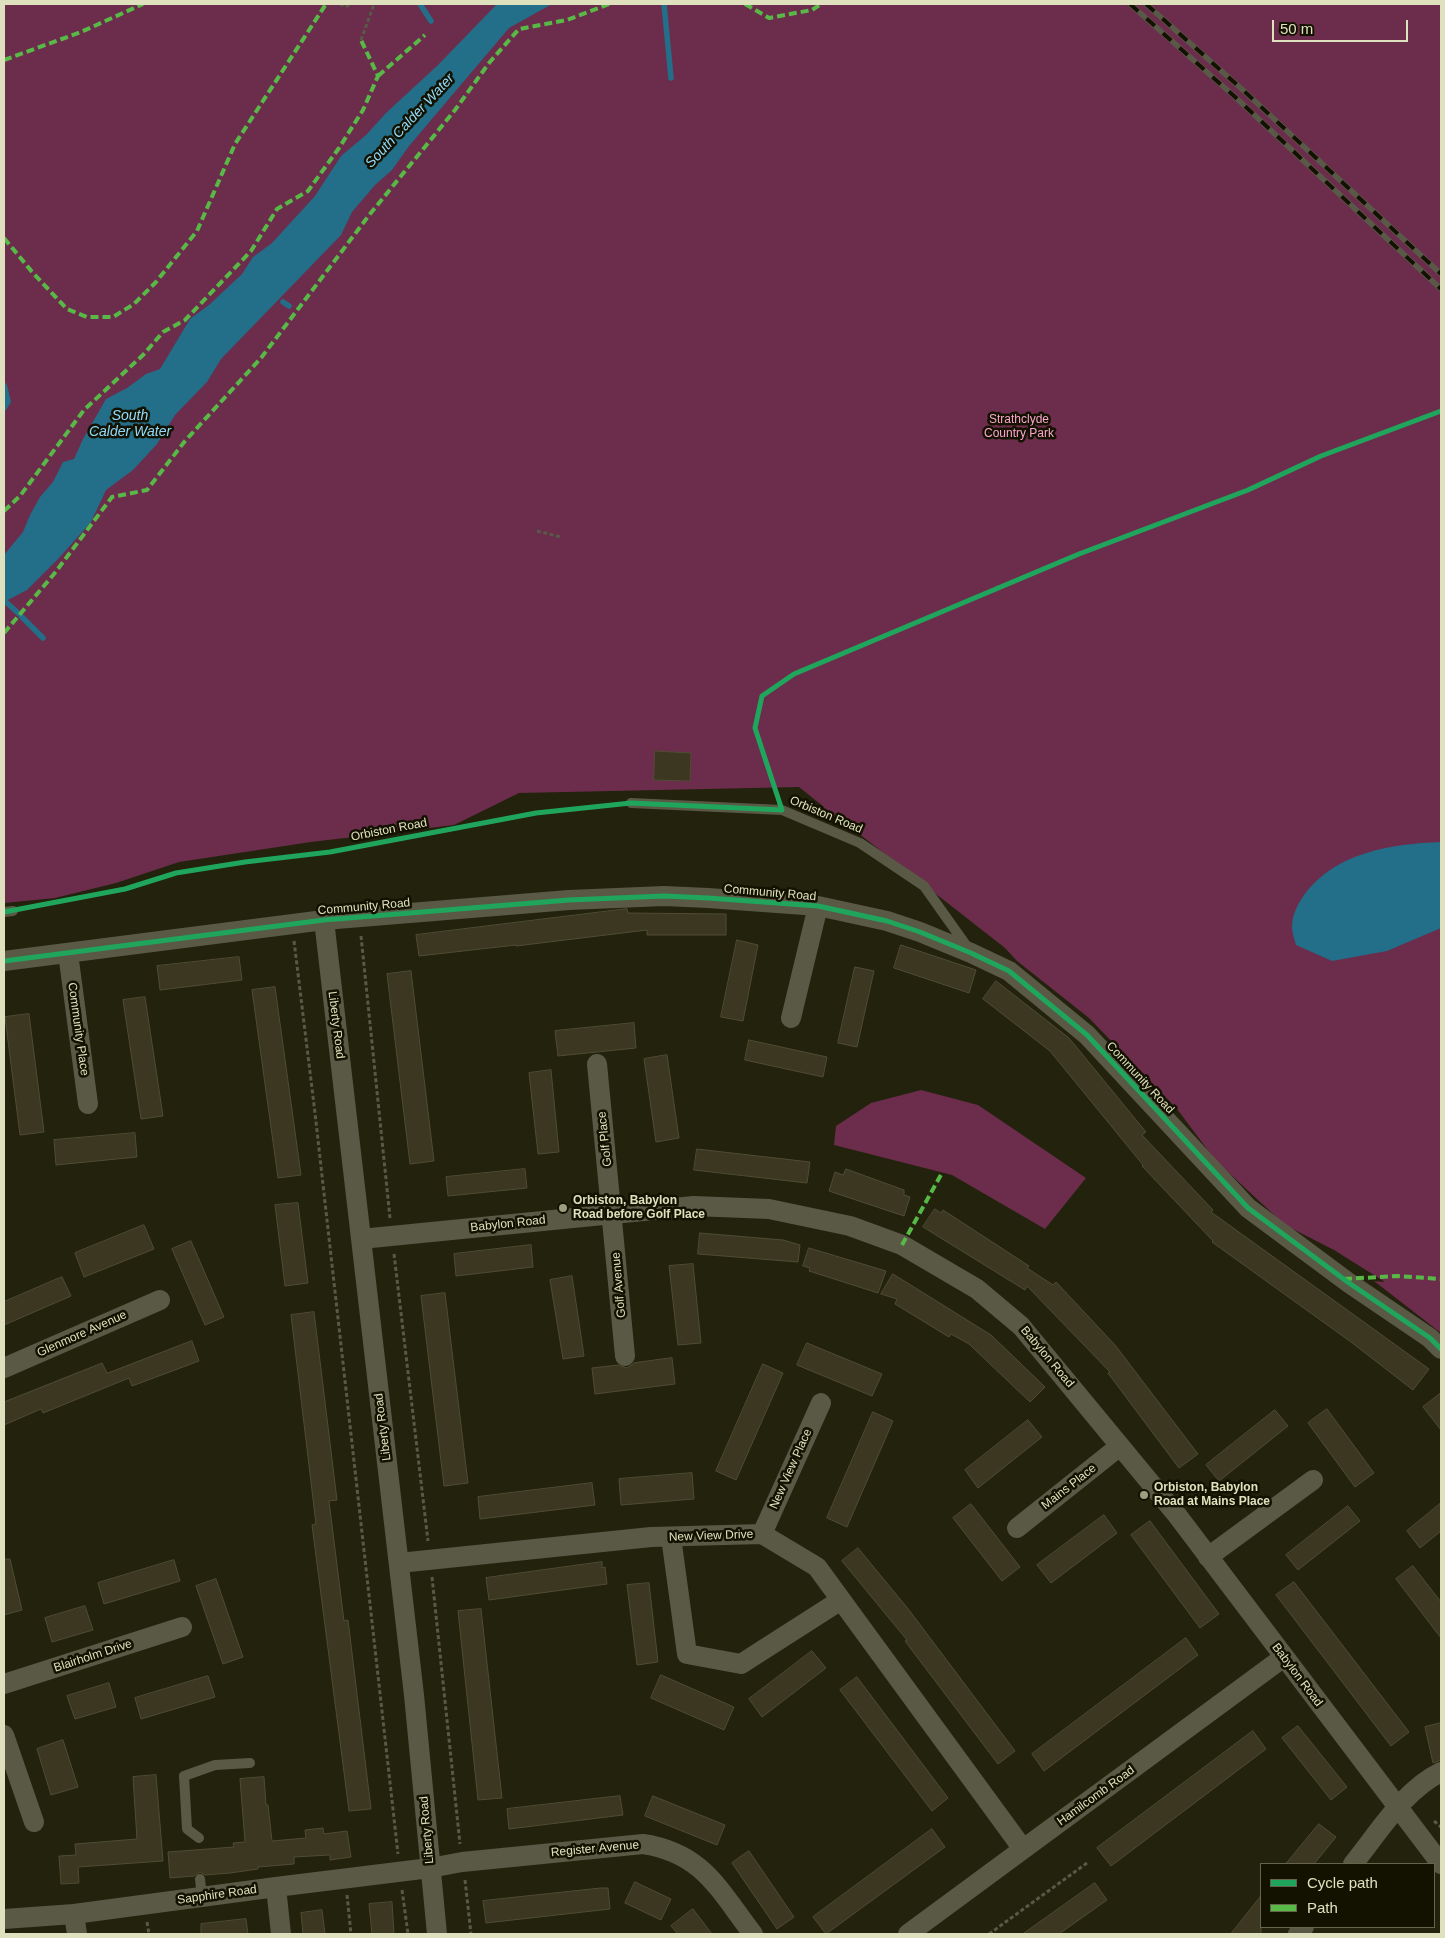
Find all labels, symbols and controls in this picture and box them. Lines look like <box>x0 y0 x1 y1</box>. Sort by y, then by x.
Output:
scale bar <box>1275 10 1411 42</box>
text: 50 m <box>1280 20 1313 37</box>
water label: South Calder Water <box>362 70 458 172</box>
water label: South Calder Water <box>89 408 171 441</box>
park label: Strathclyde Country Park <box>984 413 1054 441</box>
street label: Orbiston Road <box>788 793 864 837</box>
street label: Orbiston Road <box>350 816 428 844</box>
street label: Community Road <box>723 882 817 904</box>
street label: Community Road <box>317 896 411 918</box>
street label: Community Place <box>64 981 92 1077</box>
street label: Liberty Road <box>325 990 347 1060</box>
street label: Community Road <box>1103 1039 1177 1117</box>
street label: Golf Place <box>595 1111 615 1167</box>
place label: Orbiston, Babylon Road before Golf Place <box>573 1194 705 1222</box>
marker: Orbiston, Babylon Road before Golf Place <box>557 1202 569 1214</box>
street label: Babylon Road <box>470 1213 546 1235</box>
street label: Golf Avenue <box>609 1252 629 1318</box>
street label: Glenmore Avenue <box>35 1308 129 1360</box>
street label: Babylon Road <box>1017 1323 1077 1391</box>
street label: Liberty Road <box>372 1392 394 1462</box>
street label: New View Place <box>767 1427 815 1511</box>
street label: Mains Place <box>1039 1461 1099 1513</box>
place label: Orbiston, Babylon Road at Mains Place <box>1154 1481 1270 1509</box>
marker: Orbiston, Babylon Road at Mains Place <box>1138 1489 1150 1501</box>
street label: New View Drive <box>669 1527 753 1545</box>
street label: Blairholm Drive <box>52 1637 134 1675</box>
street label: Babylon Road <box>1269 1641 1325 1709</box>
street label: Hamilcomb Road <box>1055 1763 1137 1829</box>
street label: Liberty Road <box>417 1795 437 1865</box>
street label: Register Avenue <box>550 1838 640 1860</box>
legend <box>1260 1863 1435 1928</box>
text: Cycle path <box>1307 1874 1378 1891</box>
street label: Sapphire Road <box>176 1882 258 1908</box>
text: Path <box>1307 1899 1338 1916</box>

